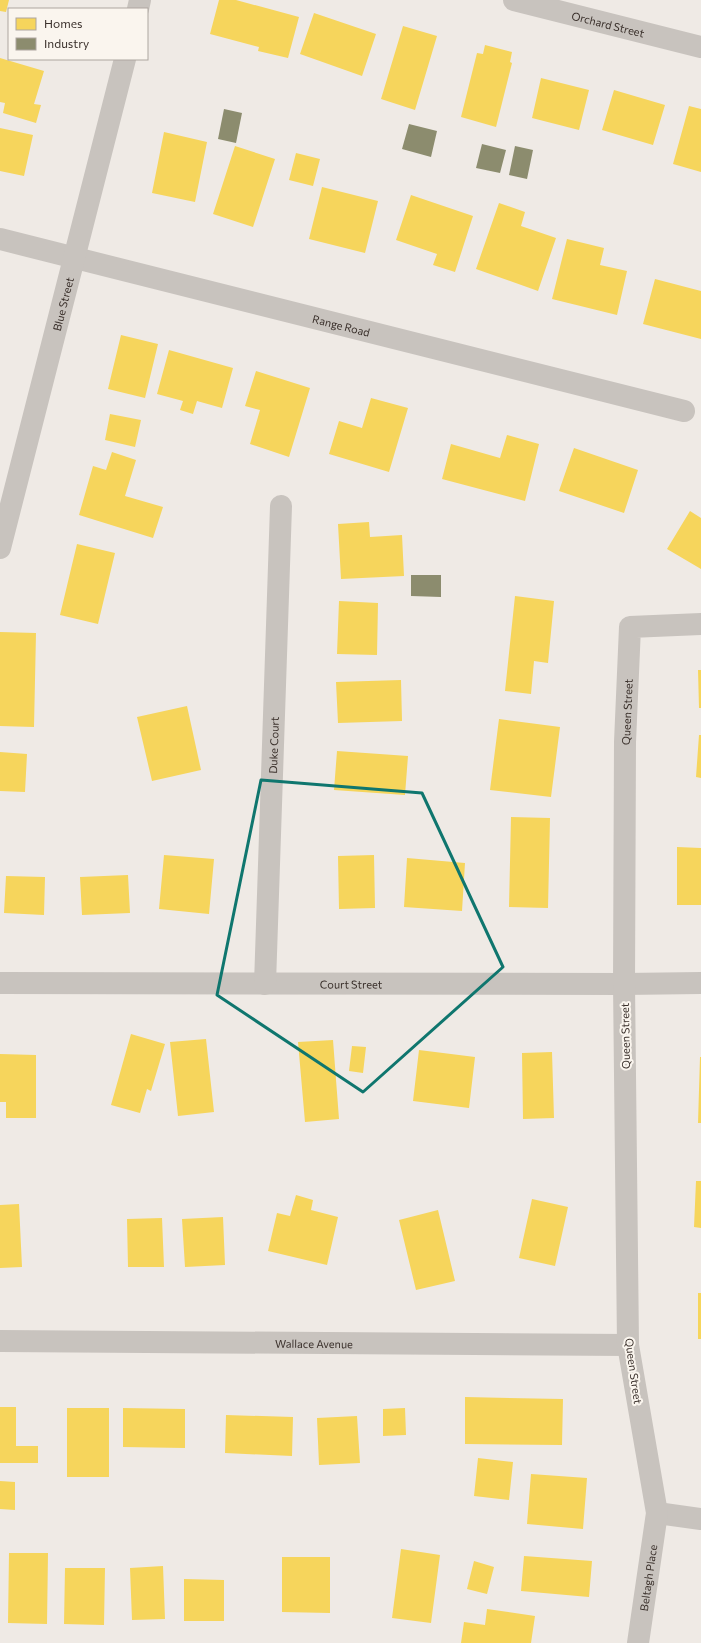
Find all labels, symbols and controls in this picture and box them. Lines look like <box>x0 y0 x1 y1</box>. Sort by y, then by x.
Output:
legend <box>8 8 148 60</box>
street label: Orchard Street <box>570 8 646 39</box>
text: Homes <box>44 16 82 30</box>
text: Industry <box>44 36 89 50</box>
street label: Blue Street <box>49 275 76 332</box>
street label: Range Road <box>311 311 372 338</box>
street label: Queen Street <box>618 678 634 745</box>
street label: Duke Court <box>266 716 280 774</box>
street label: Court Street <box>320 977 383 990</box>
street label: Queen Street <box>618 1002 632 1069</box>
street label: Wallace Avenue <box>275 1336 353 1350</box>
street label: Queen Street <box>623 1337 645 1405</box>
street label: Beltagh Place <box>636 1543 659 1612</box>

